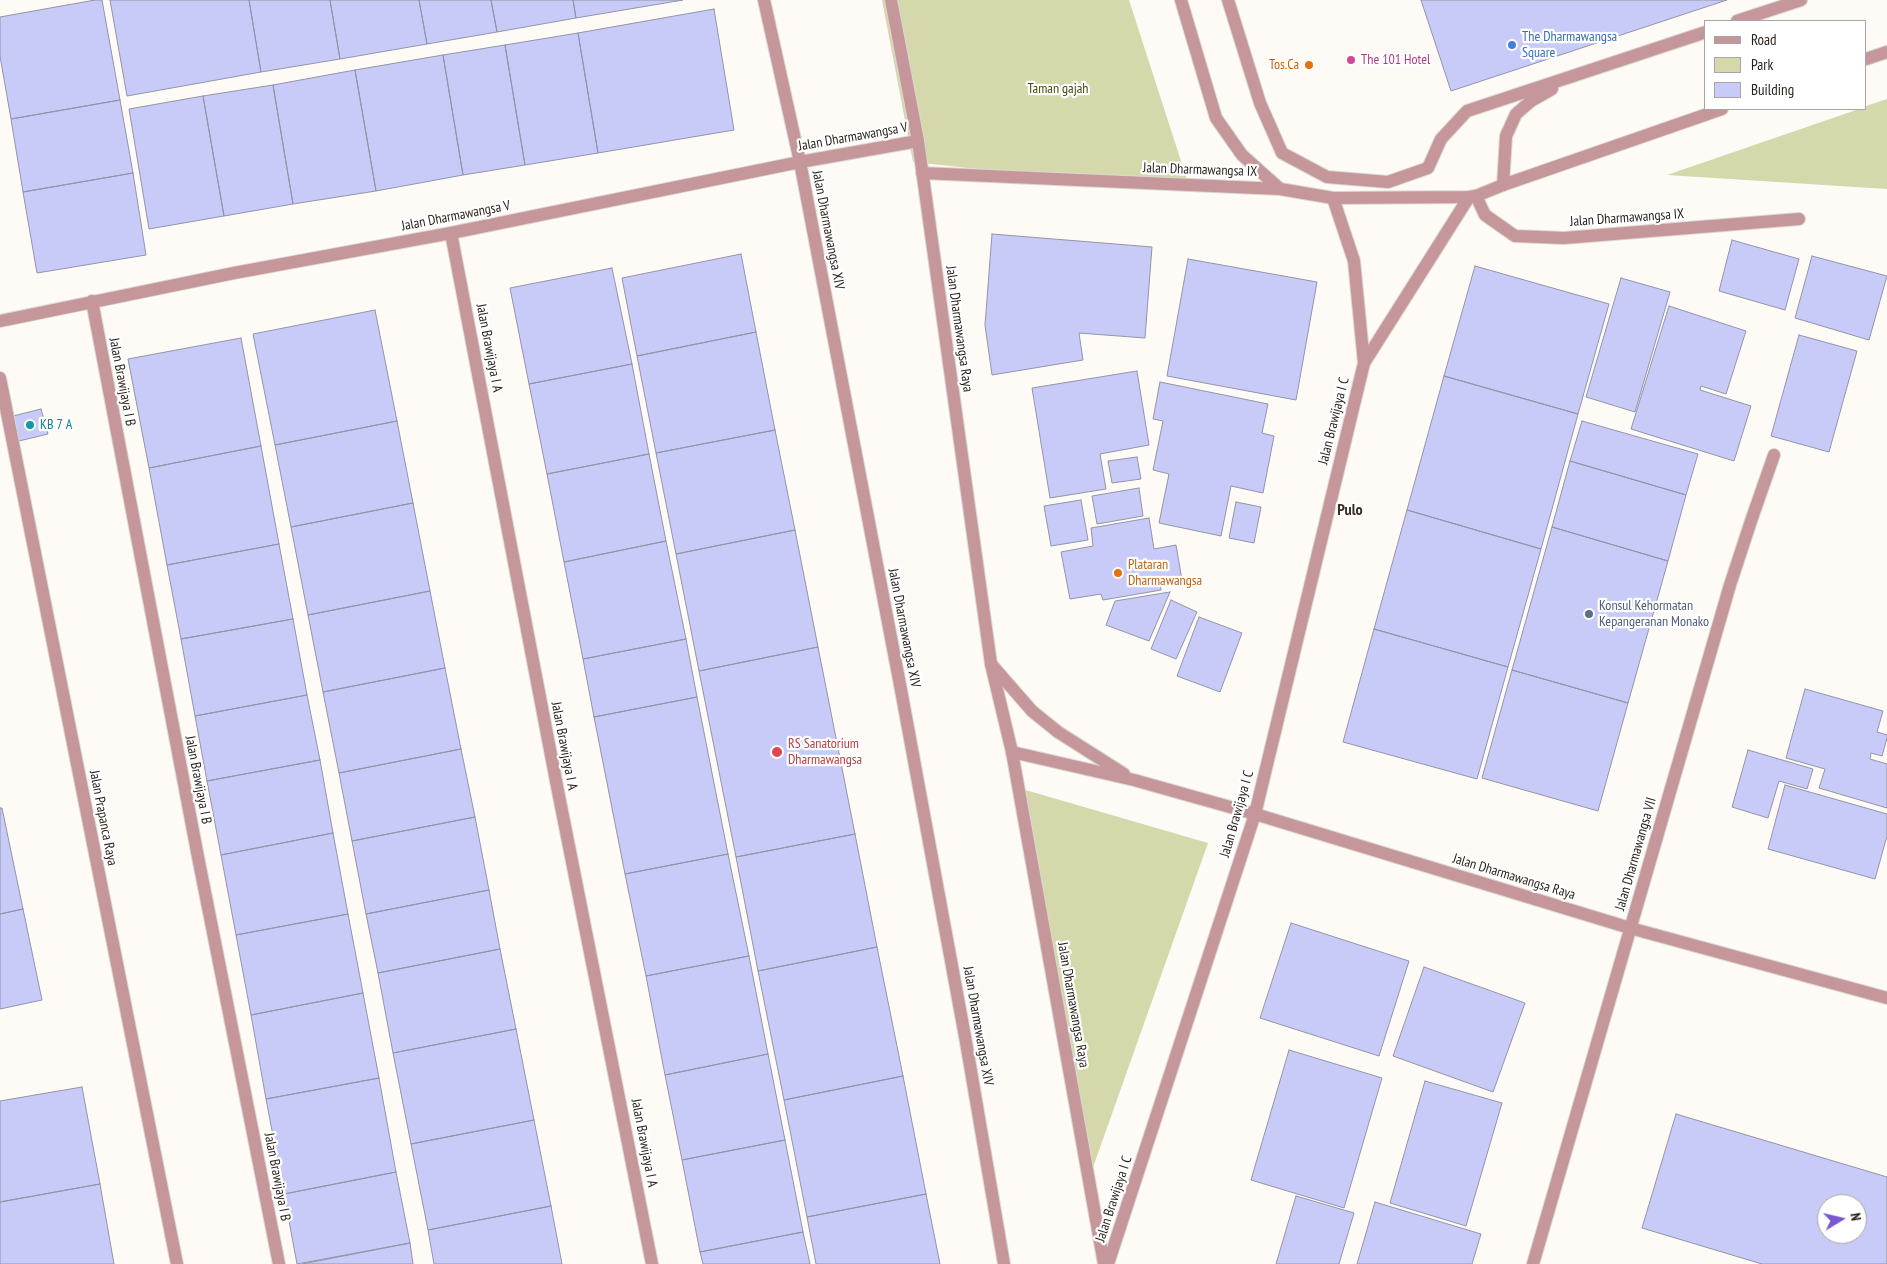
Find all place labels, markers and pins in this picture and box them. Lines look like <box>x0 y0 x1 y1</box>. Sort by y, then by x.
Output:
place label: The Dharmawangsa Square <box>1522 29 1617 62</box>
marker: The Dharmawangsa Square <box>1506 39 1518 51</box>
place label: The 101 Hotel <box>1361 52 1430 68</box>
marker: The 101 Hotel <box>1345 54 1357 66</box>
place label: Tos.Ca <box>1269 57 1299 73</box>
marker: Tos.Ca <box>1303 59 1315 71</box>
place label: KB 7 A <box>40 417 72 433</box>
marker: KB 7 A <box>24 419 36 431</box>
place label: Plataran Dharmawangsa <box>1128 557 1202 590</box>
marker: Plataran Dharmawangsa <box>1112 567 1124 579</box>
place label: Konsul Kehormatan Kepangeranan Monako <box>1599 598 1709 630</box>
marker: Konsul Kehormatan Kepangeranan Monako <box>1583 608 1595 620</box>
place label: RS Sanatorium Dharmawangsa <box>788 736 862 769</box>
marker: RS Sanatorium Dharmawangsa <box>770 745 784 759</box>

